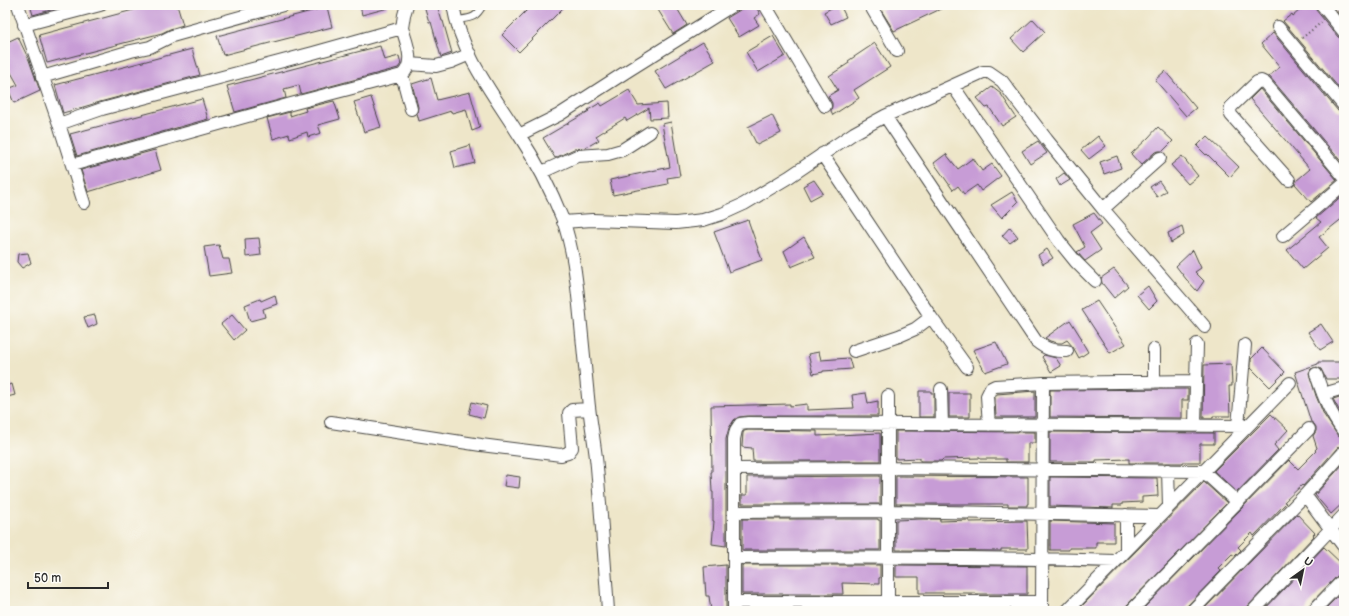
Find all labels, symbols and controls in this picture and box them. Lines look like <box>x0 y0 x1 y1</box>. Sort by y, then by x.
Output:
north arrow <box>1283 550 1323 590</box>
text: U <box>1301 554 1315 570</box>
scale bar <box>28 564 108 590</box>
text: 50 m <box>34 571 61 586</box>

